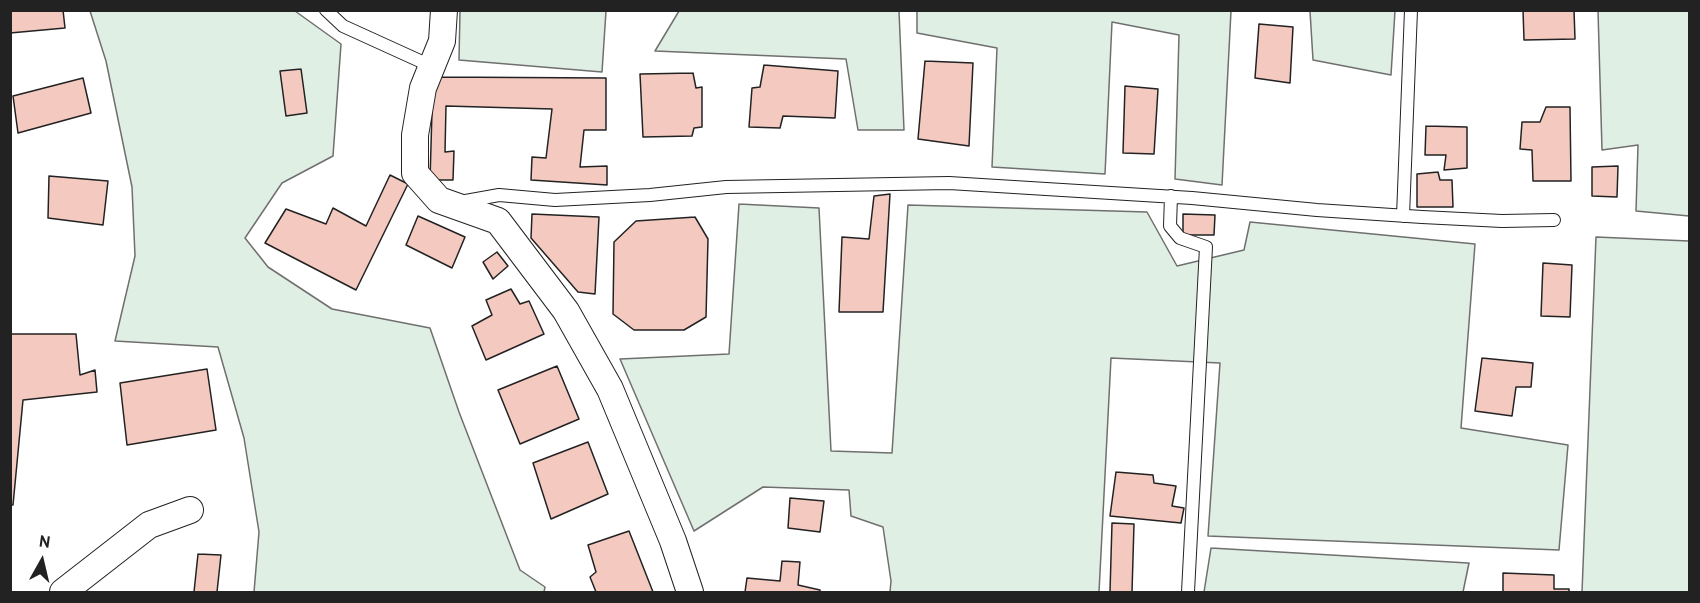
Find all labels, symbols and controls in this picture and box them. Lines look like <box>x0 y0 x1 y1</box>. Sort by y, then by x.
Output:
north arrow <box>12 531 72 591</box>
text: N <box>37 532 52 554</box>

